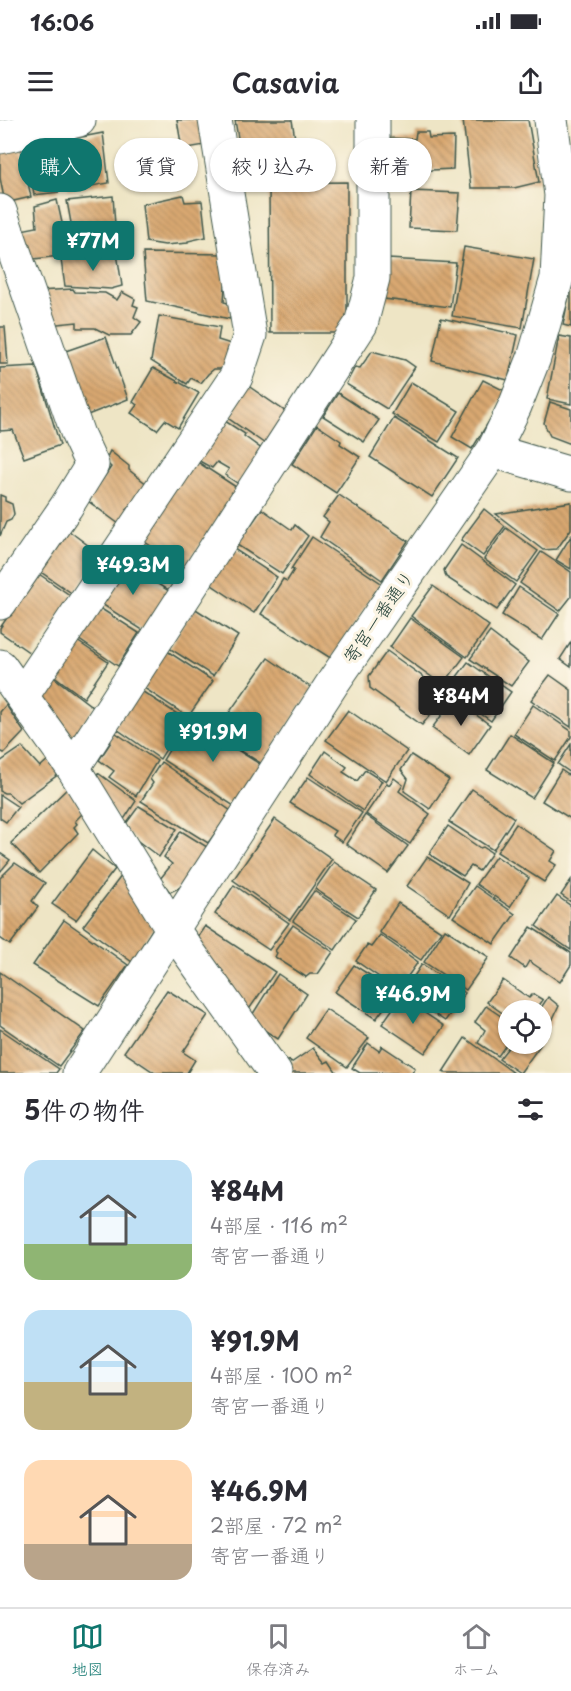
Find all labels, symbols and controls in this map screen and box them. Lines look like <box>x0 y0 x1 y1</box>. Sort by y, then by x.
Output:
text: 16:06 <box>30 5 94 38</box>
text: Casavia <box>232 61 339 102</box>
icon: menu <box>24 65 57 98</box>
icon: share <box>514 65 547 98</box>
chip: 購入 <box>18 138 102 192</box>
chip: 賃貸 <box>114 138 198 192</box>
chip: 絞り込み <box>210 138 336 192</box>
chip: 新着 <box>348 138 432 192</box>
pin: ¥77M <box>57 221 129 272</box>
text: ¥77M <box>66 225 120 255</box>
pin: ¥49.3M <box>84 545 182 596</box>
text: ¥49.3M <box>96 549 170 579</box>
street label: 寄宮一番通り <box>336 564 420 668</box>
pin: ¥84M <box>425 676 497 727</box>
text: ¥84M <box>433 680 490 710</box>
pin: ¥91.9M <box>164 712 262 763</box>
text: ¥91.9M <box>179 716 247 746</box>
pin: ¥46.9M <box>364 974 462 1025</box>
text: ¥46.9M <box>375 978 451 1008</box>
map controls <box>498 1000 552 1054</box>
button: locate <box>498 1000 552 1054</box>
text: 5件の物件 <box>24 1090 145 1129</box>
icon: filters <box>514 1093 547 1126</box>
text: ¥84M <box>210 1171 284 1210</box>
icon: home <box>72 1184 144 1256</box>
text: 4部屋 · 116 m² <box>210 1210 348 1240</box>
text: 寄宮一番通り <box>210 1240 330 1270</box>
text: ¥91.9M <box>210 1321 300 1360</box>
icon: home <box>72 1334 144 1406</box>
text: 4部屋 · 100 m² <box>210 1360 353 1390</box>
text: 寄宮一番通り <box>210 1390 330 1420</box>
text: ¥46.9M <box>210 1471 308 1510</box>
icon: home <box>72 1484 144 1556</box>
text: 2部屋 · 72 m² <box>210 1510 343 1540</box>
text: 寄宮一番通り <box>210 1540 330 1570</box>
tab: 地図 <box>71 1620 104 1680</box>
tab: 保存済み <box>246 1620 310 1680</box>
tab: ホーム <box>453 1620 500 1680</box>

